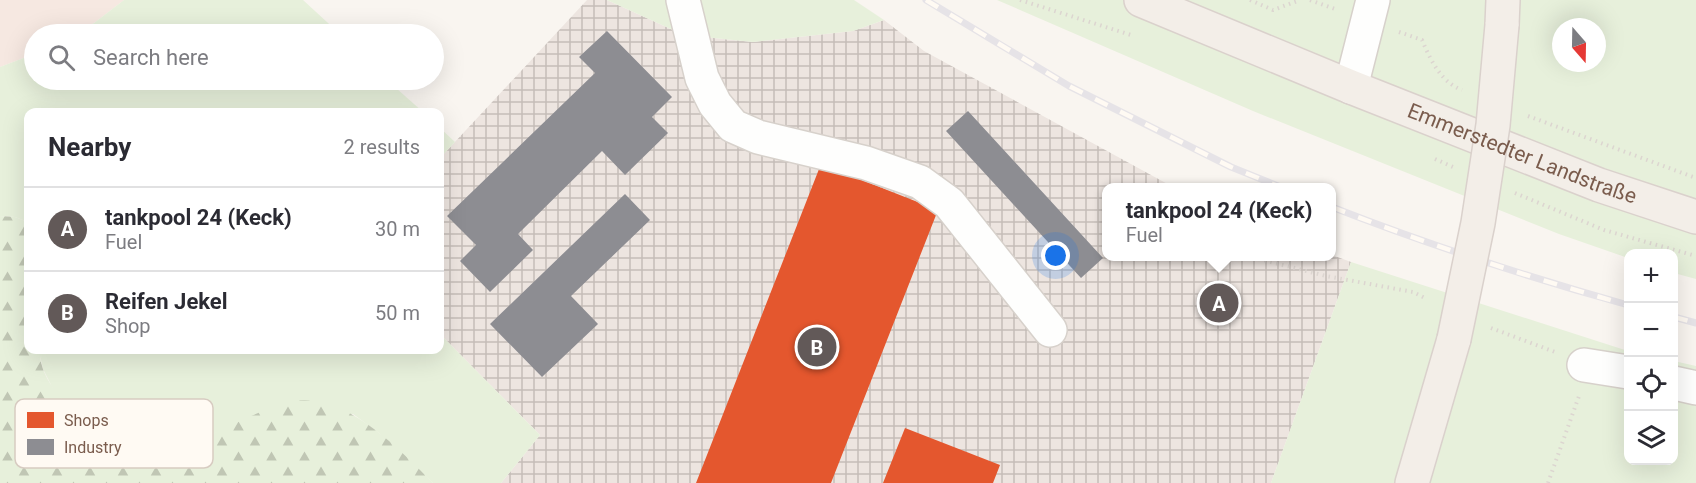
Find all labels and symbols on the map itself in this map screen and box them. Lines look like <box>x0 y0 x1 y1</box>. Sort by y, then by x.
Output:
north arrow <box>1552 18 1606 72</box>
street label: Emmerstedter Landstraße <box>1404 99 1640 209</box>
your location <box>1041 241 1070 270</box>
pin: A <box>1200 280 1238 326</box>
pin: B <box>798 324 836 370</box>
legend <box>15 399 213 468</box>
text: Shops <box>64 411 109 430</box>
text: Industry <box>64 438 122 457</box>

